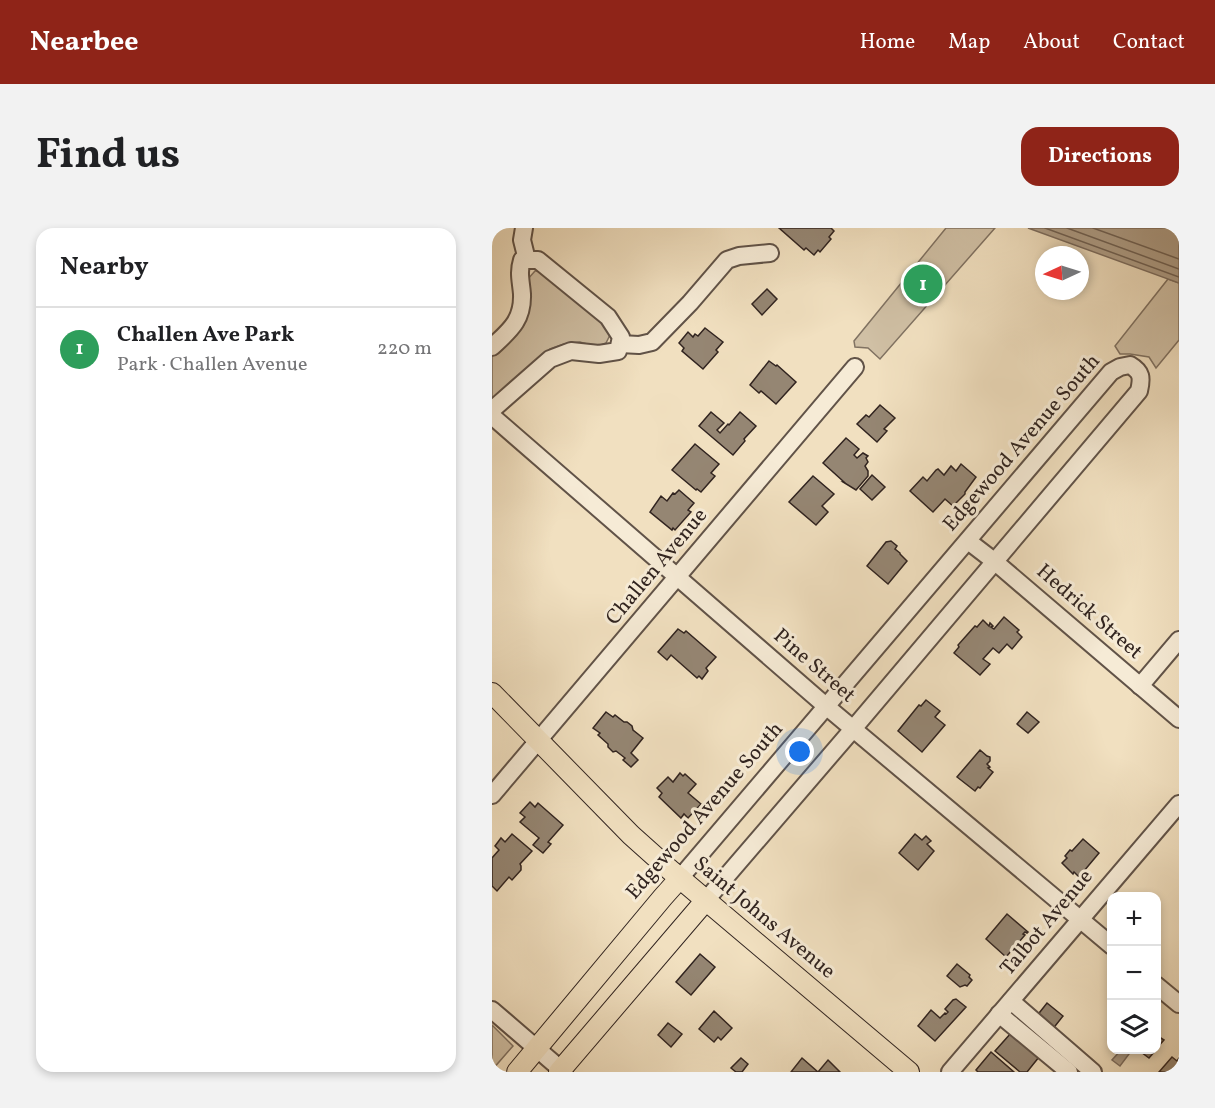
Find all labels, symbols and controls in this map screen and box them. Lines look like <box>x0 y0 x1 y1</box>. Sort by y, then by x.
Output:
text: Nearbee <box>30 23 139 62</box>
text: Home <box>860 28 915 57</box>
text: Map <box>948 28 990 57</box>
text: About <box>1023 28 1080 57</box>
text: Contact <box>1113 28 1185 57</box>
text: Find us <box>36 127 180 186</box>
button: Directions <box>1021 127 1179 186</box>
north arrow <box>1035 246 1089 300</box>
text: Nearby <box>60 249 149 285</box>
pin: 1 <box>904 262 942 306</box>
text: Challen Ave Park <box>117 320 294 351</box>
text: 1 <box>75 335 84 363</box>
text: 220 m <box>377 335 432 363</box>
street label: Edgewood Avenue South <box>937 348 1107 538</box>
text: Park · Challen Avenue <box>117 351 308 379</box>
street label: Challen Avenue <box>599 502 715 632</box>
street label: Hedrick Street <box>1030 558 1148 666</box>
street label: Pine Street <box>767 622 861 710</box>
street label: Edgewood Avenue South <box>620 716 790 906</box>
your location <box>785 737 814 766</box>
street label: Saint Johns Avenue <box>687 850 841 986</box>
street label: Talbot Avenue <box>994 864 1100 982</box>
map controls <box>1107 892 1161 1054</box>
button: + <box>1107 892 1161 946</box>
button: − <box>1107 946 1161 1000</box>
button: layers <box>1107 1000 1161 1054</box>

